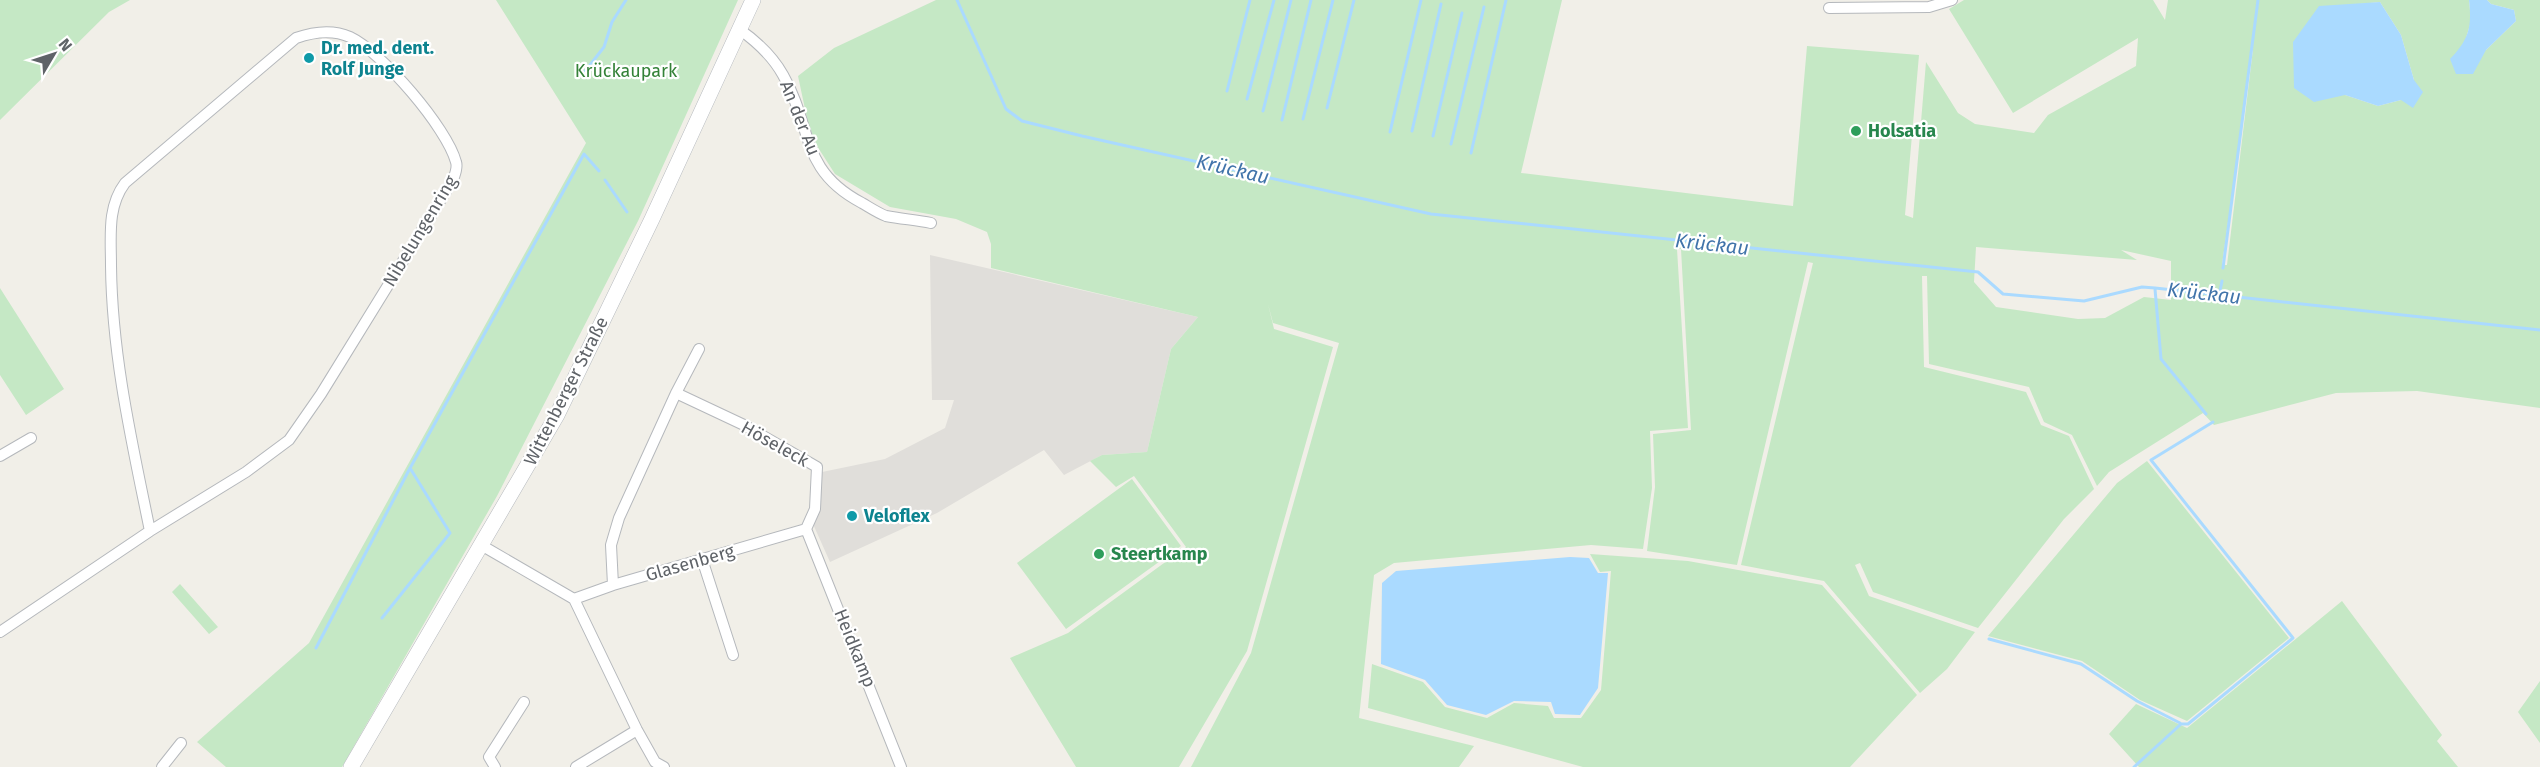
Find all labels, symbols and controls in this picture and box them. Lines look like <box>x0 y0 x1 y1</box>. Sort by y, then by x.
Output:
north arrow <box>24 24 84 84</box>
text: N <box>55 35 76 55</box>
place label: Dr. med. dent. Rolf Junge <box>321 37 434 80</box>
marker: Dr. med. dent. Rolf Junge <box>302 51 316 65</box>
park label: Krückaupark <box>575 60 678 82</box>
street label: An der Au <box>775 77 825 159</box>
place label: Holsatia <box>1868 120 1936 142</box>
marker: Holsatia <box>1849 124 1863 138</box>
water label: Krückau <box>1194 149 1272 189</box>
street label: Nibelungenring <box>378 171 462 290</box>
water label: Krückau <box>1674 228 1750 260</box>
water label: Krückau <box>2166 277 2242 309</box>
street label: Wittenberger Straße <box>519 313 613 469</box>
street label: Höseleck <box>737 416 813 472</box>
place label: Veloflex <box>863 505 930 527</box>
marker: Veloflex <box>845 509 859 523</box>
street label: Glasenberg <box>643 540 738 586</box>
place label: Steertkamp <box>1111 543 1208 565</box>
marker: Steertkamp <box>1092 547 1106 561</box>
street label: Heidkamp <box>829 606 881 690</box>

